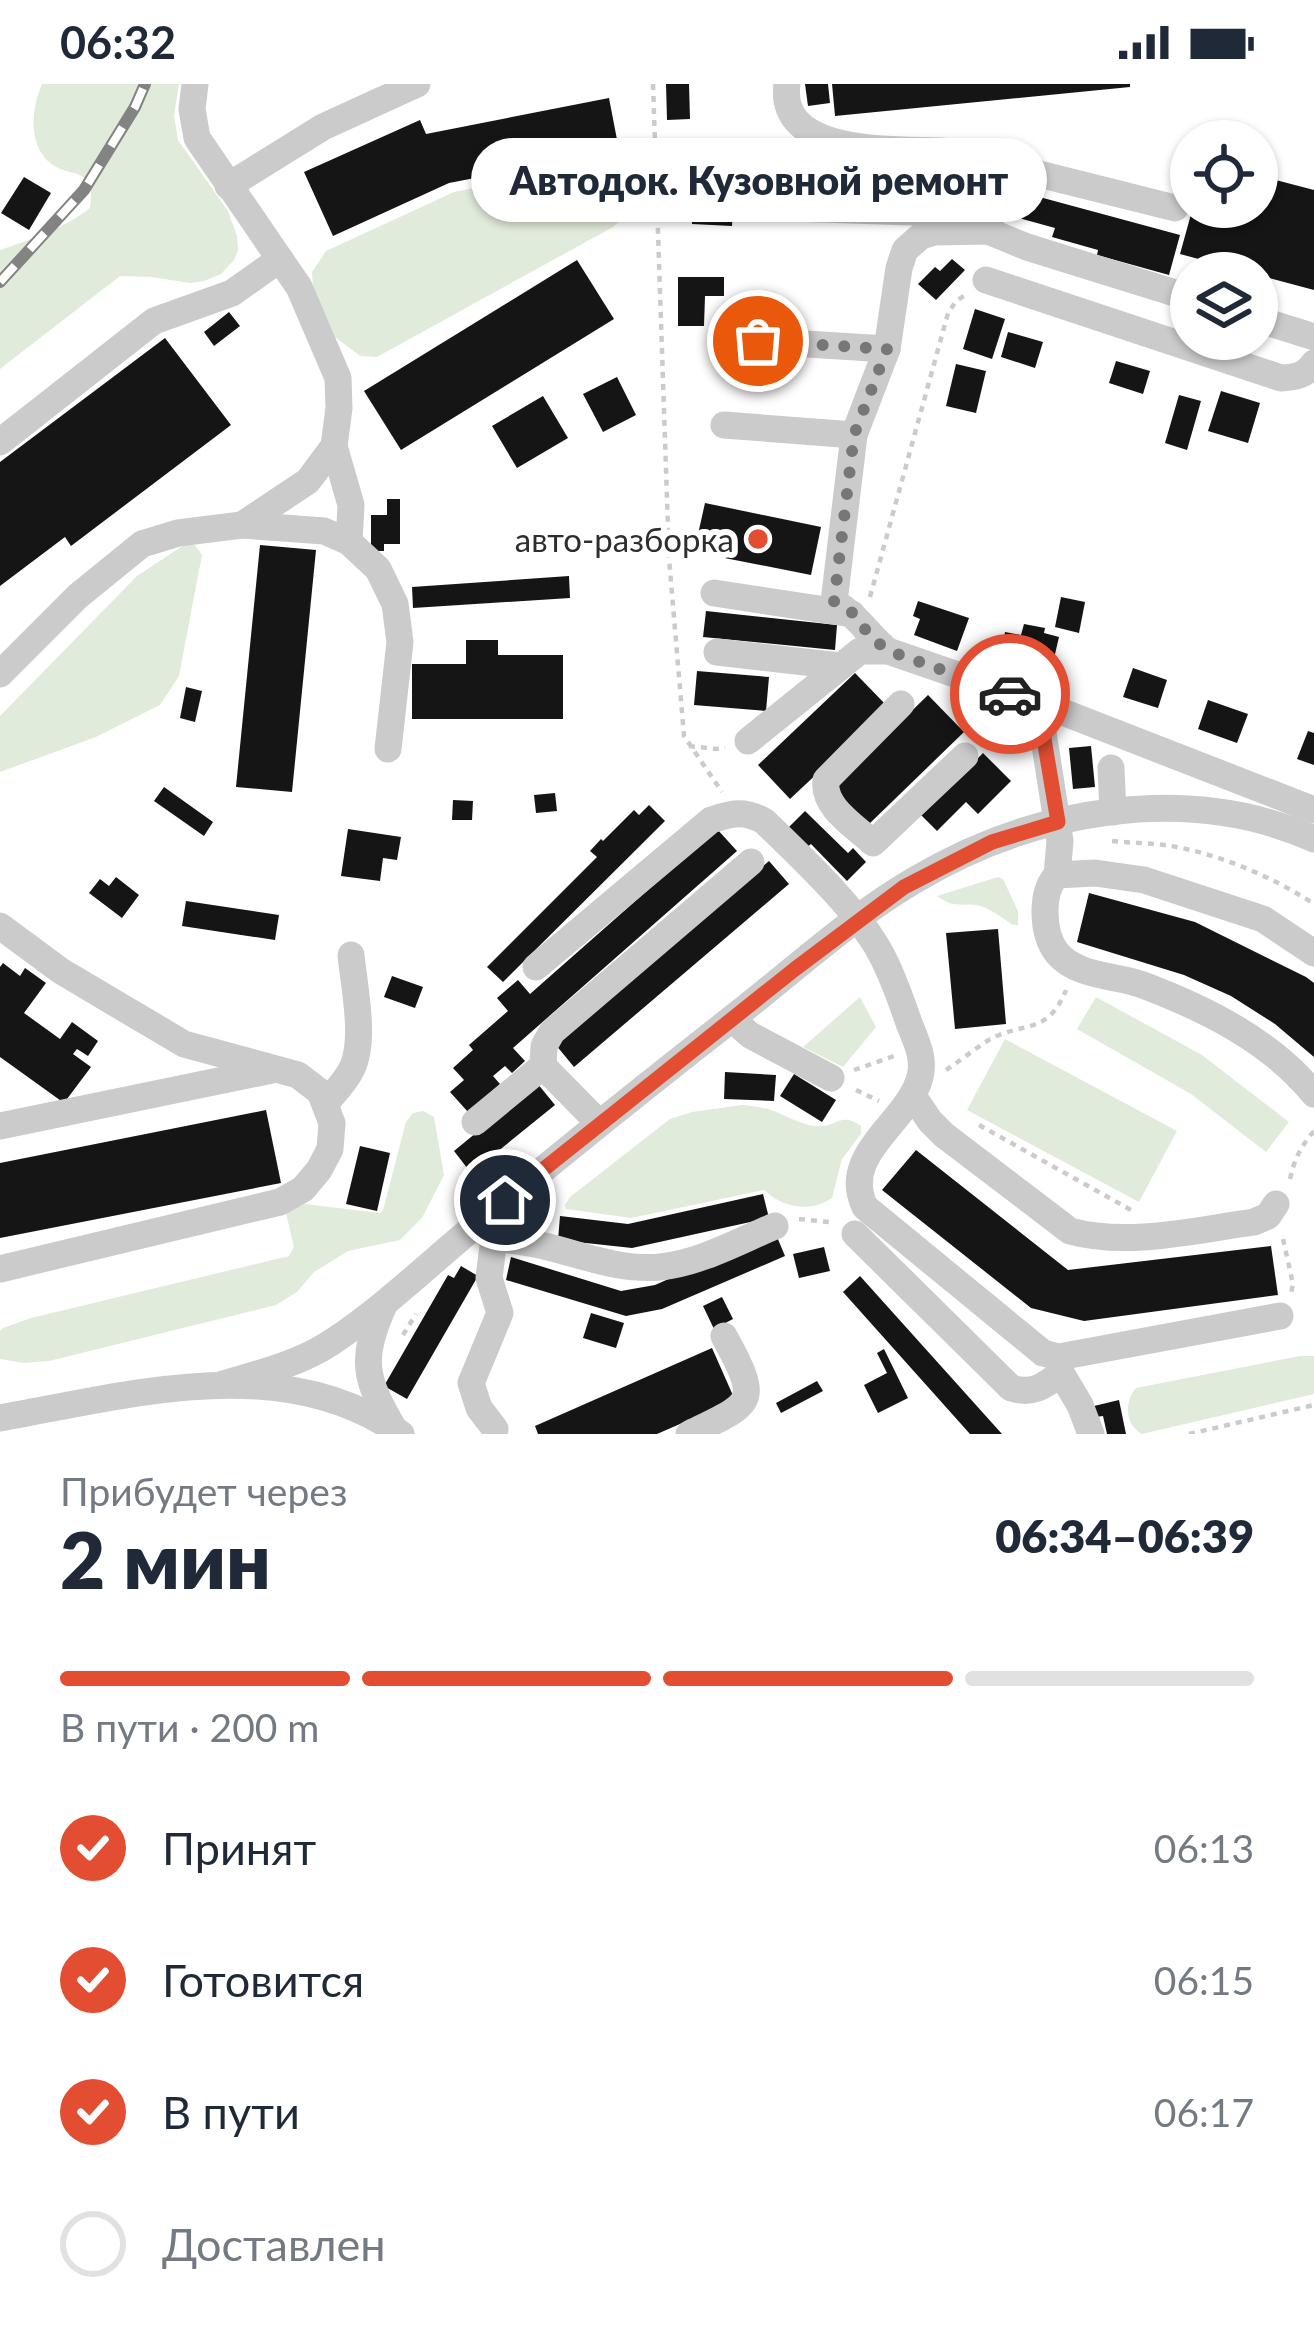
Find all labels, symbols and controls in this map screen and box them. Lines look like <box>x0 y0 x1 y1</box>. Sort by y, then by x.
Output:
text: 06:32 <box>60 15 176 69</box>
map controls <box>1170 120 1278 360</box>
button: locate <box>1170 120 1278 228</box>
callout: Автодок. Кузовной ремонт <box>470 137 1046 221</box>
text: Автодок. Кузовной ремонт <box>510 157 1008 203</box>
button: layers <box>1170 252 1278 360</box>
pin <box>707 290 809 392</box>
icon: bag <box>725 308 791 374</box>
place label: авто-разборка <box>515 519 734 559</box>
marker: авто-разборка <box>745 526 771 552</box>
courier <box>950 634 1070 754</box>
icon: car <box>977 661 1043 727</box>
pin <box>454 1149 556 1251</box>
icon: home <box>472 1167 538 1233</box>
text: Прибудет через <box>60 1468 347 1514</box>
text: 06:34–06:39 <box>995 1509 1254 1563</box>
text: 2 мин <box>60 1512 271 1606</box>
text: В пути · 200 m <box>60 1704 319 1750</box>
icon: check <box>60 1815 126 1881</box>
text: Принят <box>162 1821 316 1875</box>
text: 06:13 <box>1154 1825 1254 1871</box>
icon: check <box>60 1947 126 2013</box>
text: Готовится <box>162 1953 364 2007</box>
text: 06:15 <box>1154 1957 1254 2003</box>
icon: check <box>60 2079 126 2145</box>
text: В пути <box>162 2085 300 2139</box>
text: 06:17 <box>1154 2089 1254 2135</box>
text: Доставлен <box>162 2217 386 2271</box>

